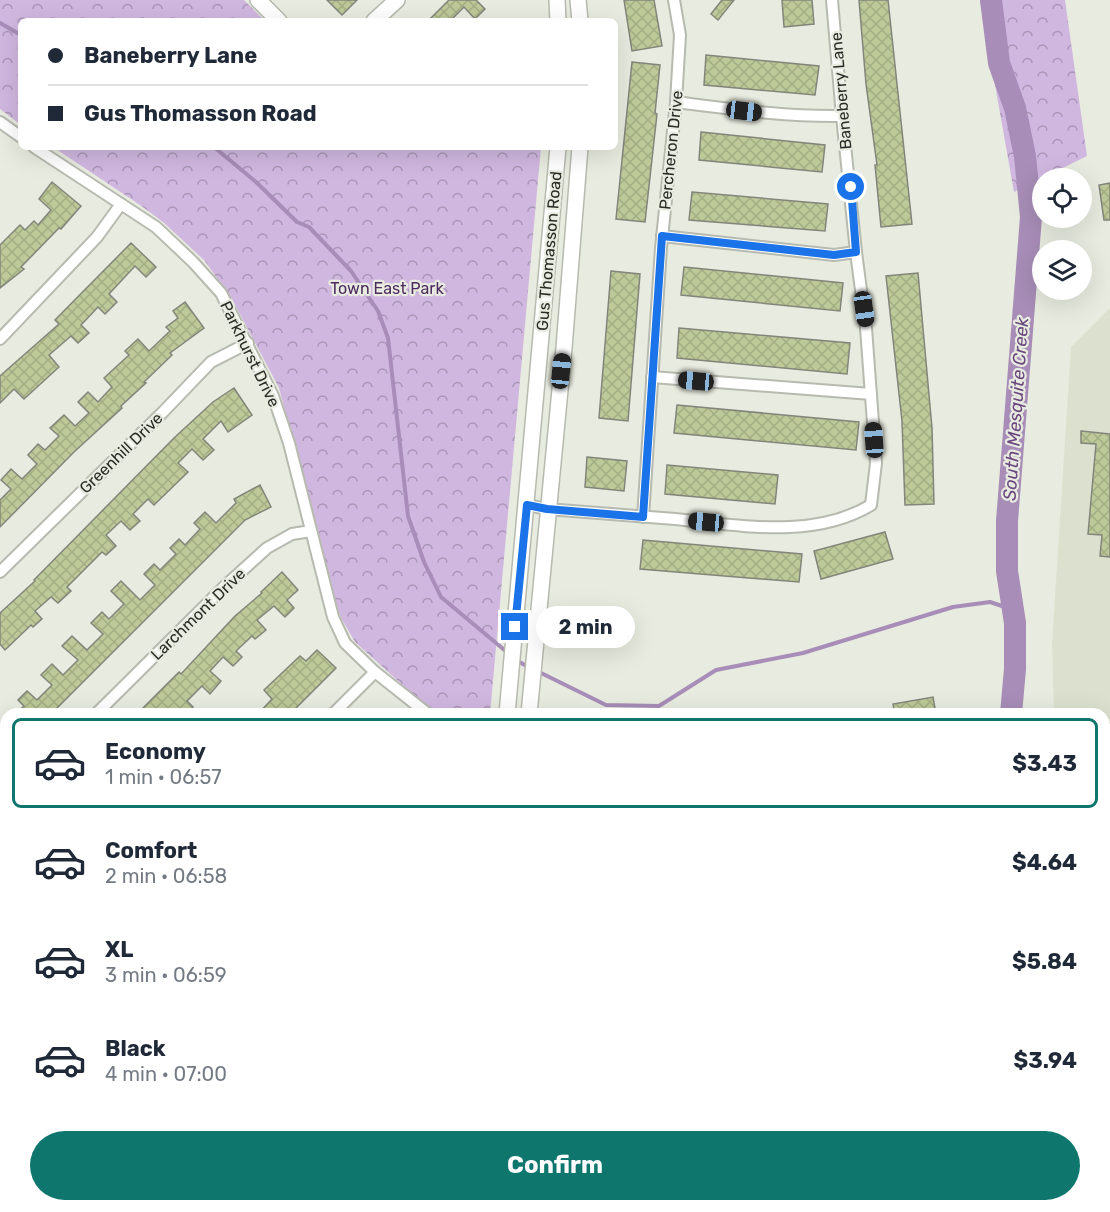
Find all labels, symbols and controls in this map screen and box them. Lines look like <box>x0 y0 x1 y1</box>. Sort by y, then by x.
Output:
street label: Baneberry Lane <box>826 32 856 150</box>
text: Baneberry Lane <box>84 42 257 69</box>
street label: Percheron Drive <box>655 89 687 211</box>
text: Gus Thomasson Road <box>84 100 317 127</box>
car <box>725 100 763 122</box>
map controls <box>1032 168 1092 300</box>
button: locate <box>1032 168 1092 228</box>
street label: Gus Thomasson Road <box>533 170 565 332</box>
route start <box>837 173 864 200</box>
button: layers <box>1032 240 1092 300</box>
park label: Town East Park <box>330 279 444 298</box>
car <box>853 290 875 328</box>
street label: Parkhurst Drive <box>216 298 284 410</box>
water label: South Mesquite Creek <box>999 316 1033 501</box>
car <box>550 352 572 390</box>
car <box>677 370 715 392</box>
street label: Greenhill Drive <box>75 409 167 497</box>
car <box>864 421 884 459</box>
car <box>687 511 725 533</box>
street label: Larchmont Drive <box>147 564 249 664</box>
callout: 2 min <box>536 606 635 648</box>
route end <box>501 613 528 640</box>
text: 2 min <box>558 615 613 639</box>
icon: car <box>33 736 87 790</box>
text: Economy <box>105 738 206 765</box>
text: $3.43 <box>1012 750 1077 777</box>
text: 1 min · 06:57 <box>105 765 222 789</box>
icon: car <box>33 835 87 889</box>
text: Comfort <box>105 837 197 864</box>
text: $4.64 <box>1012 849 1077 876</box>
text: 2 min · 06:58 <box>105 864 227 888</box>
icon: car <box>33 934 87 988</box>
text: XL <box>105 936 133 963</box>
text: $5.84 <box>1012 948 1077 975</box>
text: 3 min · 06:59 <box>105 963 227 987</box>
icon: car <box>33 1033 87 1087</box>
text: Black <box>105 1035 166 1062</box>
text: $3.94 <box>1013 1047 1077 1074</box>
text: 4 min · 07:00 <box>105 1062 227 1086</box>
button: Confirm <box>30 1131 1080 1200</box>

